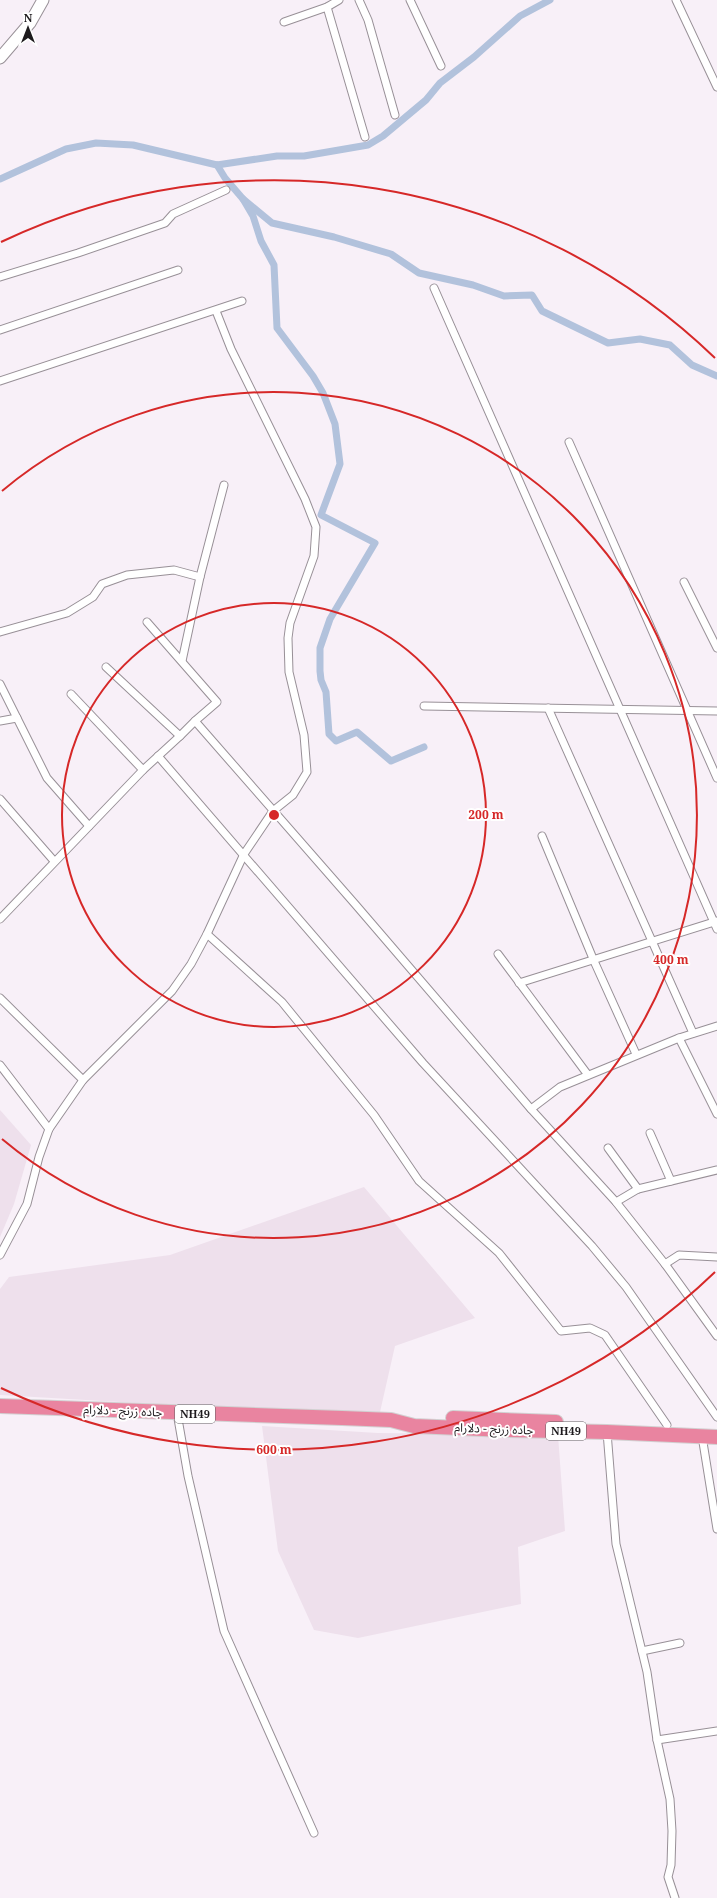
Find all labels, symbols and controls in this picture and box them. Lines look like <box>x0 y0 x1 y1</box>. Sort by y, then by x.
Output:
north arrow <box>8 8 48 48</box>
text: N <box>24 10 33 25</box>
text: 200 m <box>468 806 504 823</box>
centre of rings <box>267 808 281 822</box>
text: 400 m <box>653 951 689 968</box>
street label: جاده زرنج - دلارام <box>83 1401 163 1421</box>
road number: NH49 <box>175 1405 215 1423</box>
street label: جاده زرنج - دلارام <box>454 1419 534 1439</box>
road number: NH49 <box>546 1422 586 1440</box>
text: 600 m <box>256 1441 292 1458</box>

